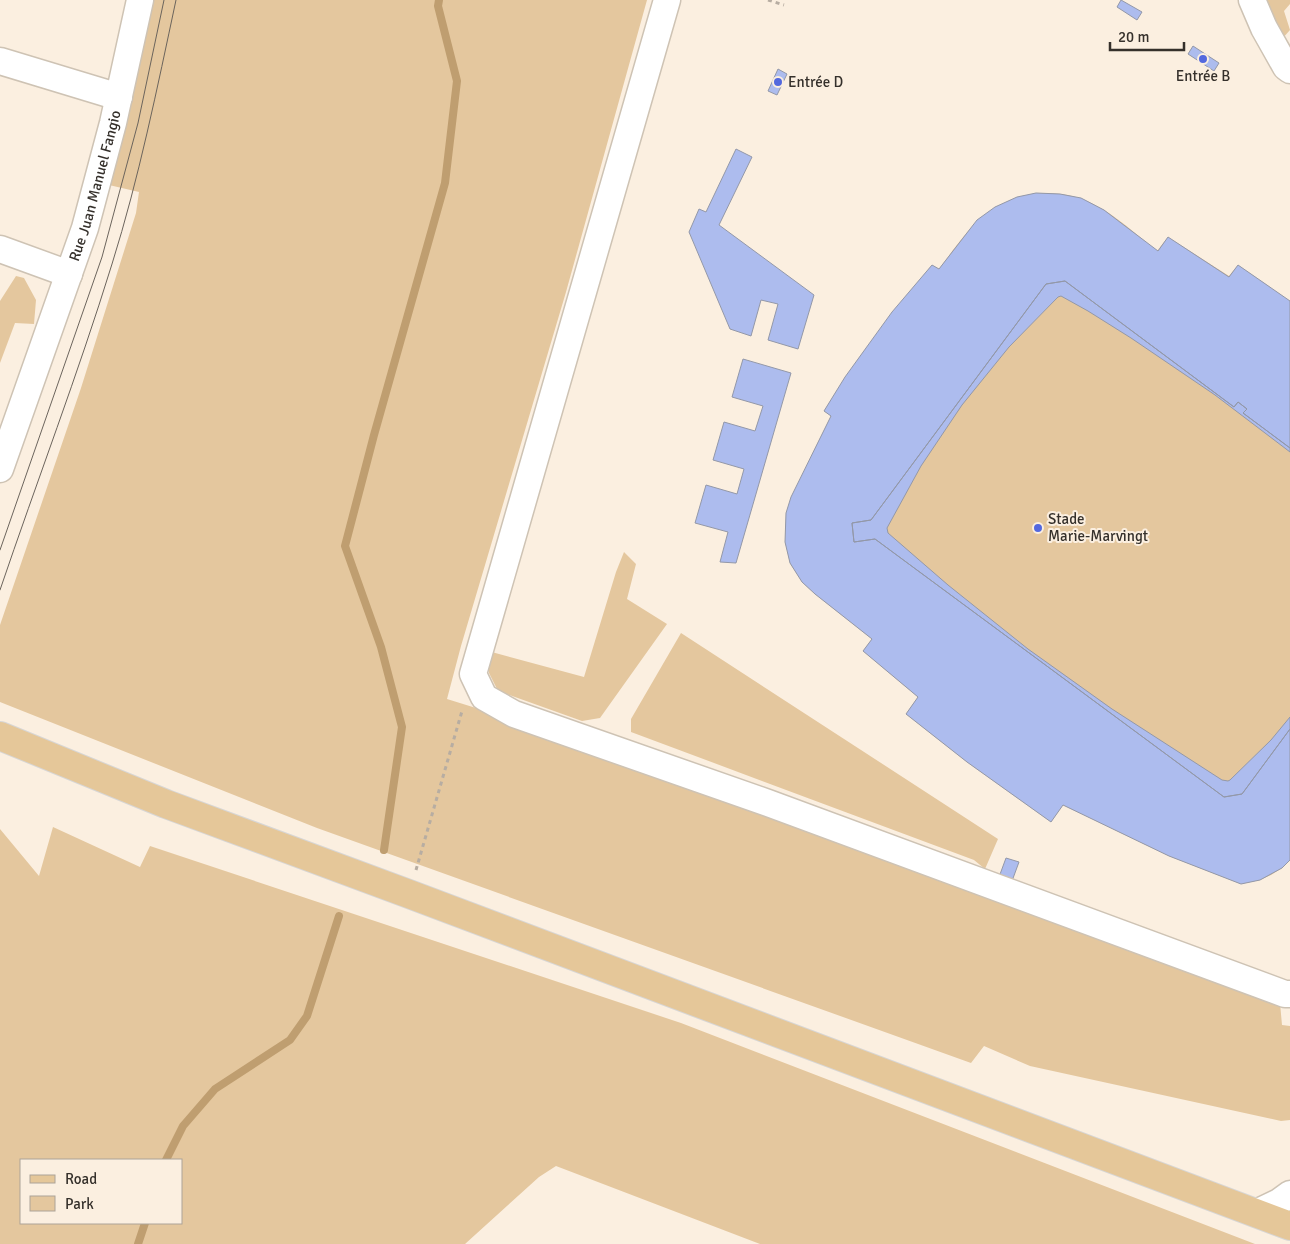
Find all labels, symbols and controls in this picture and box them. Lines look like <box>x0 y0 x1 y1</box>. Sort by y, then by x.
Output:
scale bar <box>1110 20 1184 52</box>
text: 20 m <box>1118 28 1149 46</box>
marker: Entrée B <box>1197 53 1209 65</box>
place label: Entrée B <box>1176 67 1230 85</box>
place label: Entrée D <box>788 73 843 91</box>
marker: Entrée D <box>772 76 784 88</box>
street label: Rue Juan Manuel Fangio <box>65 108 125 264</box>
place label: Stade Marie-Marvingt <box>1048 510 1148 545</box>
marker: Stade Marie-Marvingt <box>1032 522 1044 534</box>
legend <box>20 1159 182 1224</box>
text: Road <box>65 1170 97 1188</box>
text: Park <box>65 1195 94 1213</box>

